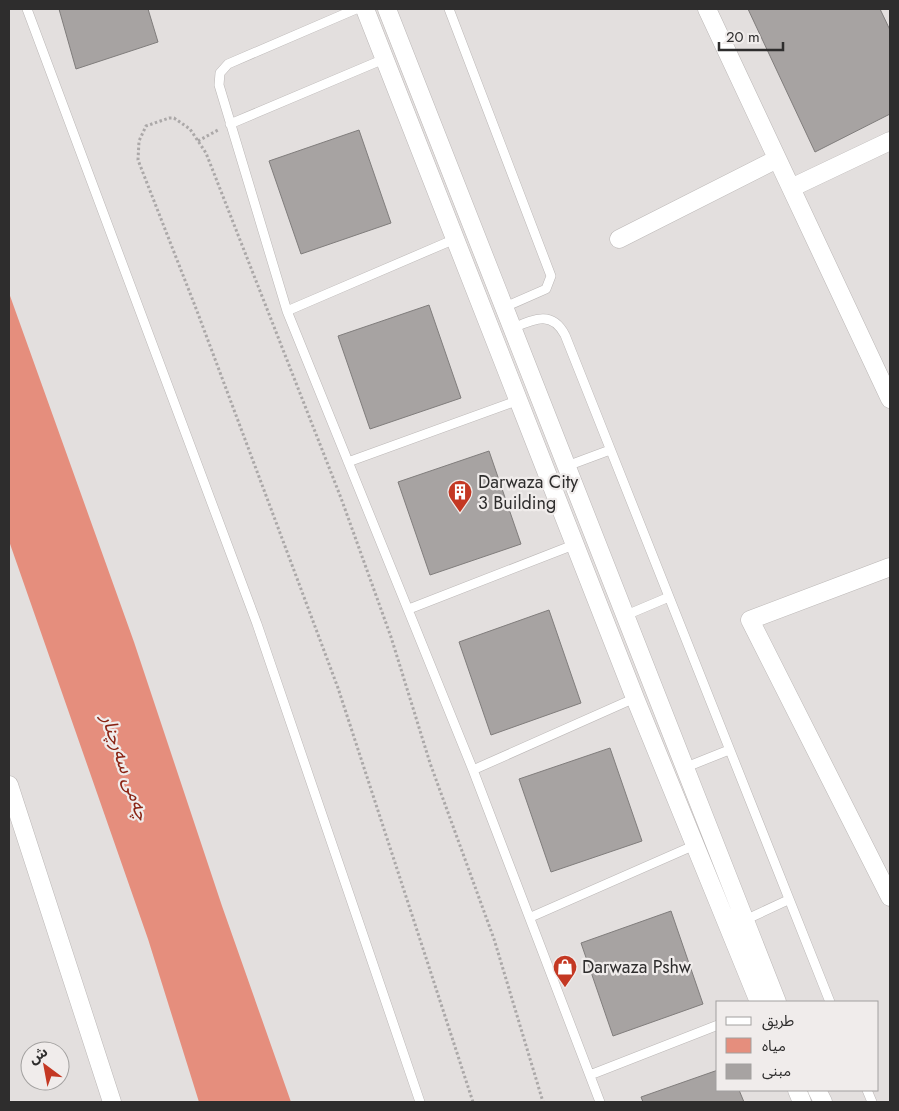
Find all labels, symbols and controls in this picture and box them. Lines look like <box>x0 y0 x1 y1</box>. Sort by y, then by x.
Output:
scale bar <box>719 20 783 52</box>
text: 20 m <box>726 26 760 48</box>
place label: Darwaza City 3 Building <box>478 469 578 516</box>
building icon: Darwaza City 3 Building <box>447 479 473 513</box>
water label: چەمی سەرچنار <box>94 709 157 825</box>
shop icon: Darwaza Pshw <box>552 954 578 988</box>
place label: Darwaza Pshw <box>582 954 692 980</box>
legend <box>716 1001 879 1091</box>
text: طريق <box>762 1010 794 1032</box>
text: مياه <box>762 1035 786 1057</box>
north arrow <box>20 1041 70 1091</box>
text: ش <box>25 1041 52 1069</box>
text: مبنى <box>762 1060 791 1082</box>

